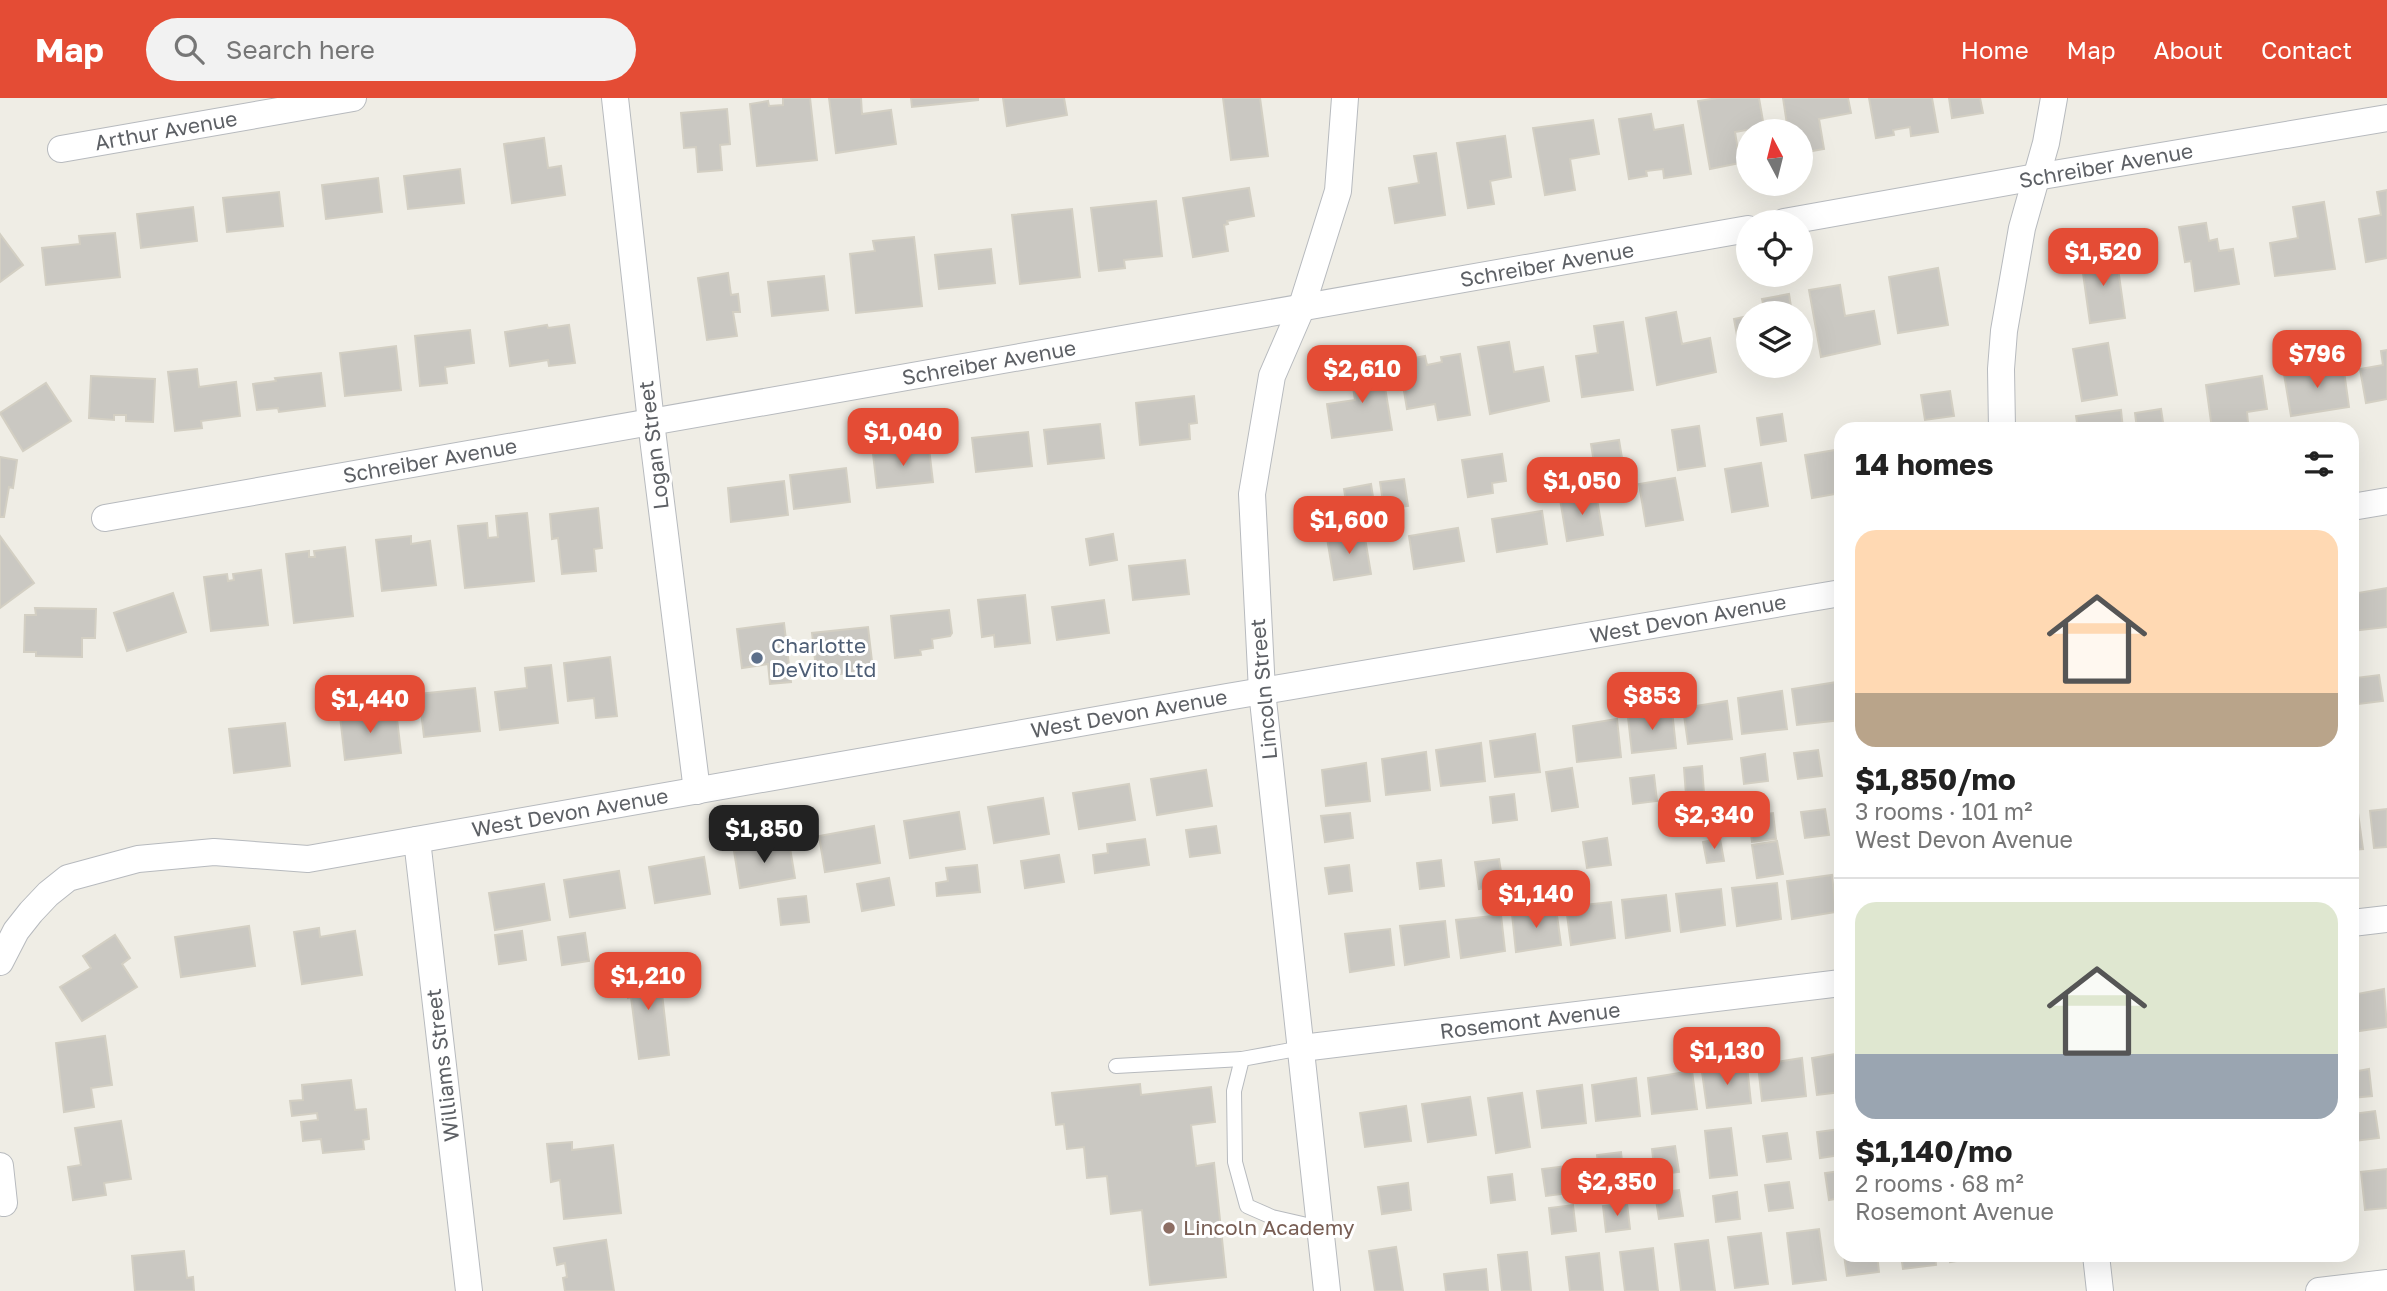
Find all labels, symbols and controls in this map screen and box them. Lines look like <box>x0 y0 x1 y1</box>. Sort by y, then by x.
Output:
search box <box>146 18 636 81</box>
text: Map <box>35 30 104 69</box>
icon: search <box>170 30 208 68</box>
text: Search here <box>226 34 375 65</box>
text: Home <box>1961 35 2029 64</box>
text: Map <box>2067 35 2116 64</box>
text: About <box>2154 35 2223 64</box>
text: Contact <box>2261 35 2352 64</box>
street label: Arthur Avenue <box>93 105 239 155</box>
north arrow <box>1736 119 1813 196</box>
map controls <box>1736 119 1813 378</box>
street label: Schreiber Avenue <box>2017 137 2195 193</box>
button: locate <box>1736 210 1813 287</box>
pin: $1,520 <box>2046 228 2160 288</box>
street label: Schreiber Avenue <box>1458 236 1636 292</box>
text: $1,520 <box>2064 237 2142 265</box>
button: layers <box>1736 301 1813 378</box>
pin: $796 <box>2276 330 2358 390</box>
street label: Schreiber Avenue <box>900 334 1078 390</box>
text: $796 <box>2288 339 2346 367</box>
pin: $2,610 <box>1305 345 1419 405</box>
text: $2,610 <box>1323 354 1401 382</box>
street label: Logan Street <box>632 379 674 511</box>
pin: $1,040 <box>846 408 960 468</box>
text: $1,040 <box>864 417 942 445</box>
street label: Schreiber Avenue <box>341 432 519 488</box>
icon: filters <box>2300 445 2338 483</box>
text: 14 homes <box>1855 446 1994 482</box>
pin: $1,050 <box>1525 458 1639 517</box>
text: $1,050 <box>1543 466 1621 494</box>
pin: $1,600 <box>1292 496 1406 556</box>
text: $1,600 <box>1309 505 1389 533</box>
icon: home <box>2034 576 2160 702</box>
street label: West Devon Avenue <box>1588 588 1788 648</box>
street label: Lincoln Street <box>1244 617 1282 761</box>
place label: Charlotte DeVito Ltd <box>771 632 876 682</box>
marker: Charlotte DeVito Ltd <box>749 650 765 666</box>
pin: $853 <box>1611 672 1693 732</box>
pin: $1,440 <box>313 676 427 735</box>
text: $853 <box>1623 681 1681 709</box>
street label: West Devon Avenue <box>1029 683 1229 743</box>
text: $1,440 <box>331 684 409 712</box>
text: $1,850/mo <box>1855 761 2016 797</box>
street label: West Devon Avenue <box>470 782 670 842</box>
pin: $2,340 <box>1657 792 1771 851</box>
text: 3 rooms · 101 m² <box>1855 797 2032 825</box>
text: $2,340 <box>1674 800 1754 828</box>
pin: $1,850 <box>707 806 821 865</box>
text: $1,850 <box>725 814 803 842</box>
text: West Devon Avenue <box>1855 825 2073 853</box>
pin: $1,140 <box>1479 870 1593 930</box>
text: $1,140 <box>1498 879 1574 907</box>
icon: home <box>2034 948 2160 1074</box>
pin: $1,210 <box>591 953 705 1012</box>
text: $1,210 <box>610 961 686 989</box>
street label: Williams Street <box>420 987 464 1143</box>
street label: Rosemont Avenue <box>1438 996 1622 1044</box>
pin: $1,130 <box>1670 1028 1784 1087</box>
text: $1,130 <box>1689 1036 1765 1064</box>
text: $1,140/mo <box>1855 1133 2013 1169</box>
pin: $2,350 <box>1560 1158 1674 1218</box>
text: $2,350 <box>1577 1167 1657 1195</box>
text: 2 rooms · 68 m² <box>1855 1169 2024 1197</box>
text: Rosemont Avenue <box>1855 1197 2054 1225</box>
place label: Lincoln Academy <box>1183 1214 1355 1240</box>
marker: Lincoln Academy <box>1161 1220 1177 1236</box>

